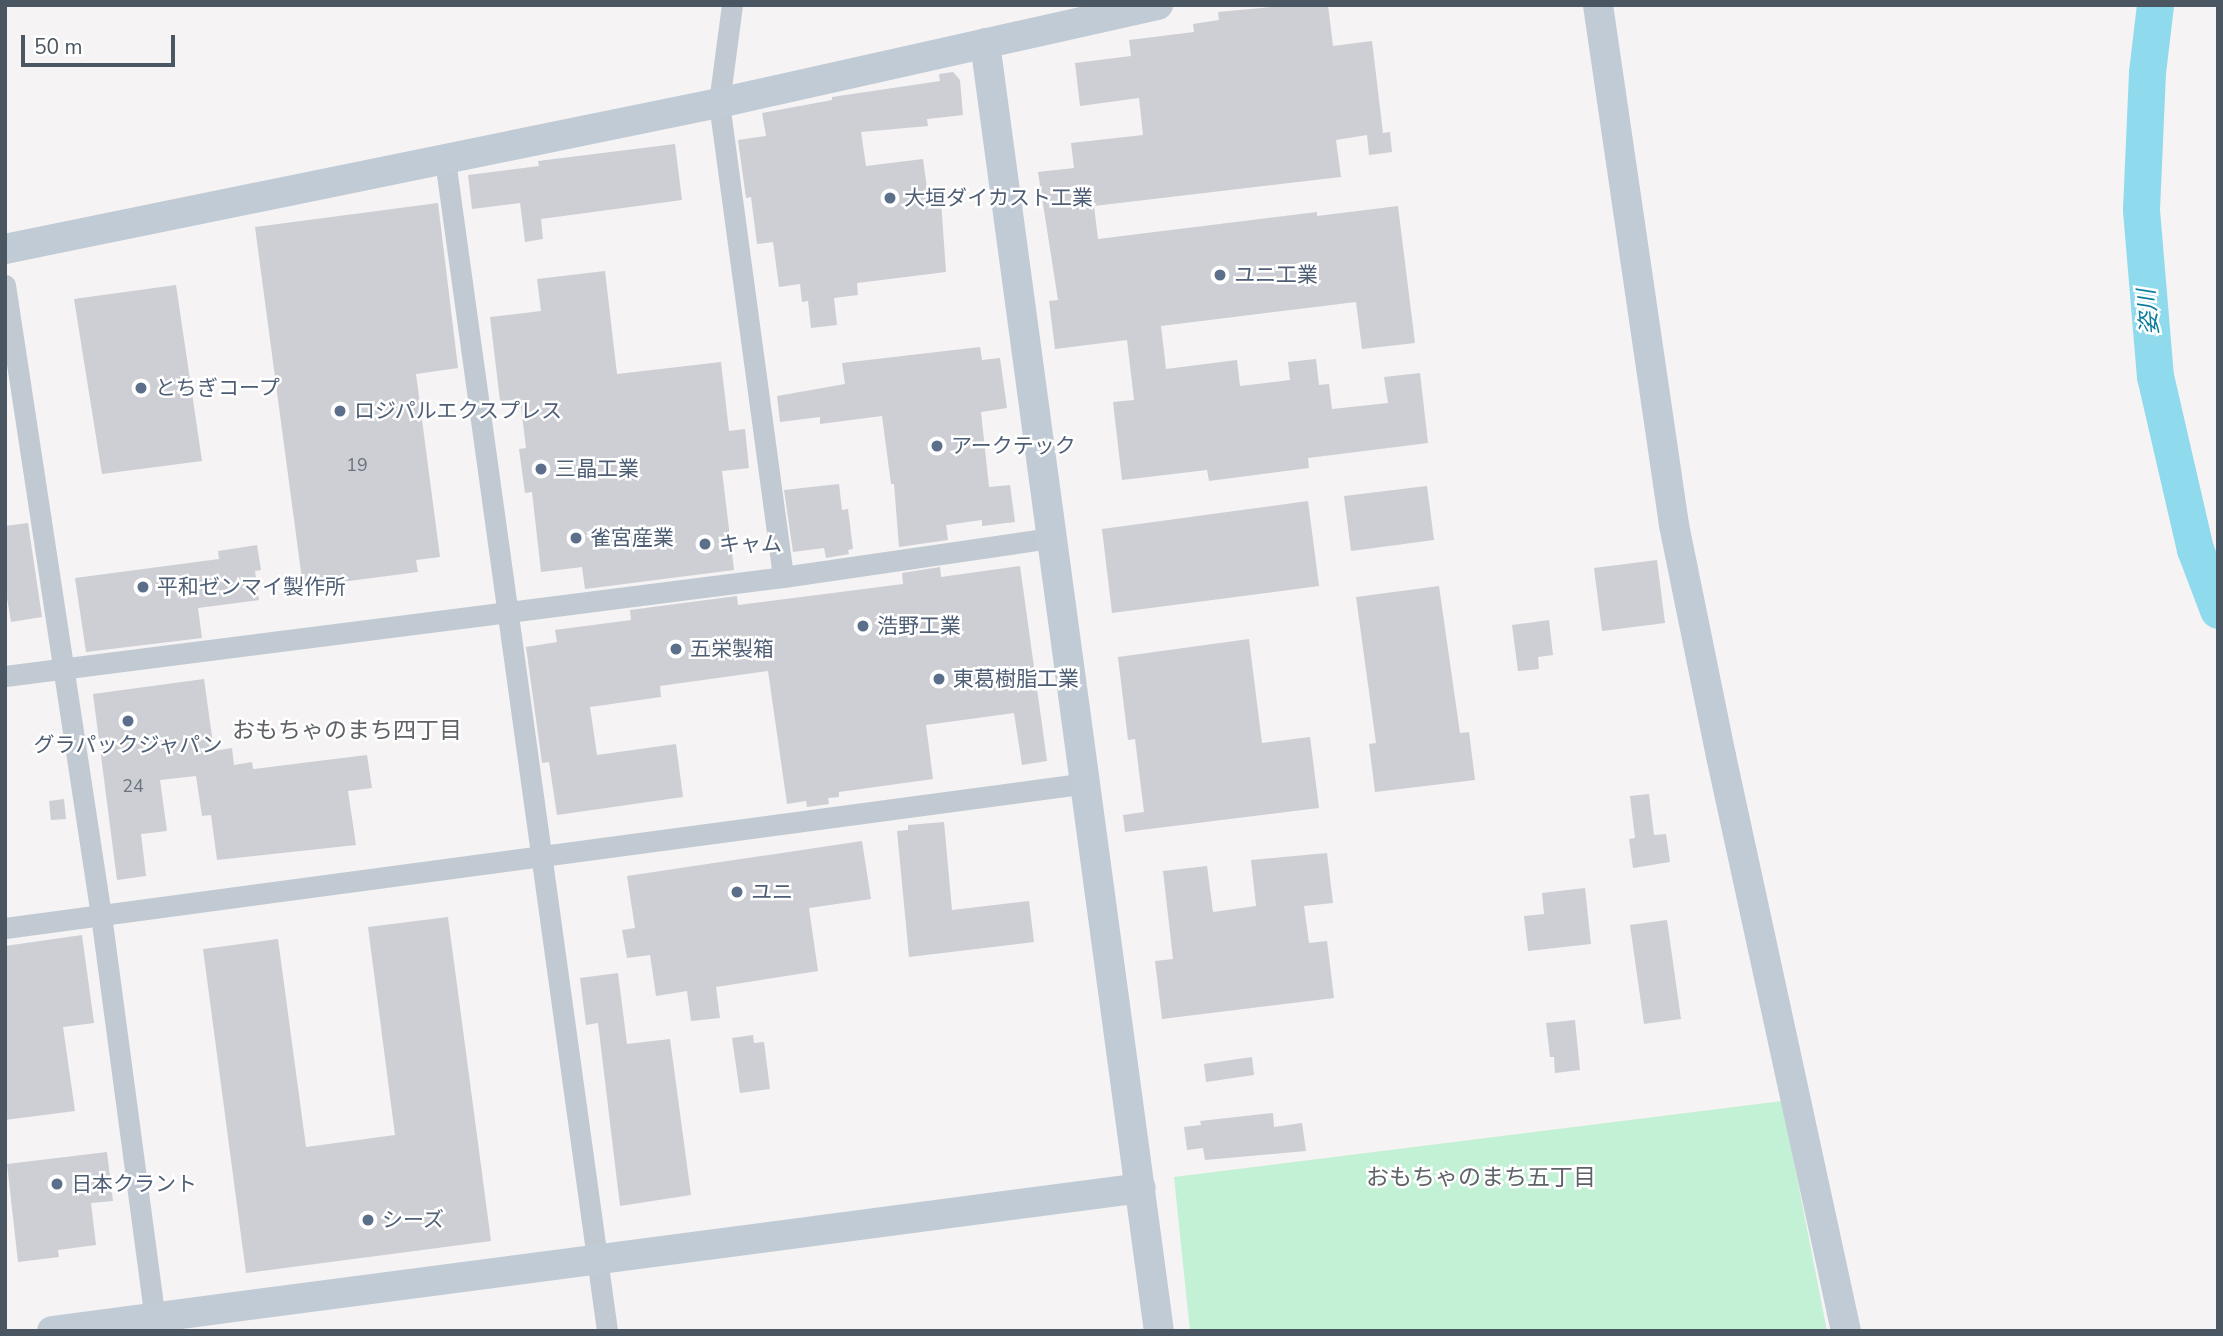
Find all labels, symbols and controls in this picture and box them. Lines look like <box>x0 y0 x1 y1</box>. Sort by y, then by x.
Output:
scale bar <box>24 21 178 65</box>
text: 50 m <box>34 33 83 61</box>
place label: 大垣ダイカスト工業 <box>904 185 1093 211</box>
marker: 大垣ダイカスト工業 <box>882 190 898 206</box>
place label: ユニ工業 <box>1234 262 1318 288</box>
marker: ユニ工業 <box>1212 267 1228 283</box>
water label: 姿川 <box>2133 288 2165 336</box>
place label: とちぎコープ <box>155 375 281 401</box>
marker: とちぎコープ <box>133 380 149 396</box>
place label: ロジパルエクスプレス <box>354 398 564 424</box>
marker: ロジパルエクスプレス <box>332 403 348 419</box>
place label: アークテック <box>951 433 1076 459</box>
marker: アークテック <box>929 438 945 454</box>
house number: 19 <box>346 454 368 476</box>
place label: 三晶工業 <box>555 456 639 482</box>
marker: 三晶工業 <box>533 461 549 477</box>
place label: 雀宮産業 <box>590 525 674 551</box>
marker: 雀宮産業 <box>568 530 584 546</box>
place label: キャム <box>719 531 782 557</box>
marker: キャム <box>697 536 713 552</box>
place label: 平和ゼンマイ製作所 <box>157 574 346 600</box>
marker: 平和ゼンマイ製作所 <box>135 579 151 595</box>
place label: 浩野工業 <box>877 613 961 639</box>
marker: 浩野工業 <box>855 618 871 634</box>
place label: 五栄製箱 <box>690 636 774 662</box>
marker: 五栄製箱 <box>668 641 684 657</box>
place label: 東葛樹脂工業 <box>953 666 1079 692</box>
marker: 東葛樹脂工業 <box>931 671 947 687</box>
marker: グラパックジャパン <box>120 713 136 729</box>
district label: おもちゃのまち四丁目 <box>232 717 462 745</box>
place label: グラパックジャパン <box>34 732 222 758</box>
house number: 24 <box>122 775 144 797</box>
place label: ユニ <box>751 879 793 905</box>
marker: ユニ <box>729 884 745 900</box>
district label: おもちゃのまち五丁目 <box>1366 1164 1596 1192</box>
place label: 日本クラント <box>71 1171 197 1197</box>
marker: 日本クラント <box>49 1176 65 1192</box>
place label: シーズ <box>382 1207 445 1233</box>
marker: シーズ <box>360 1212 376 1228</box>

